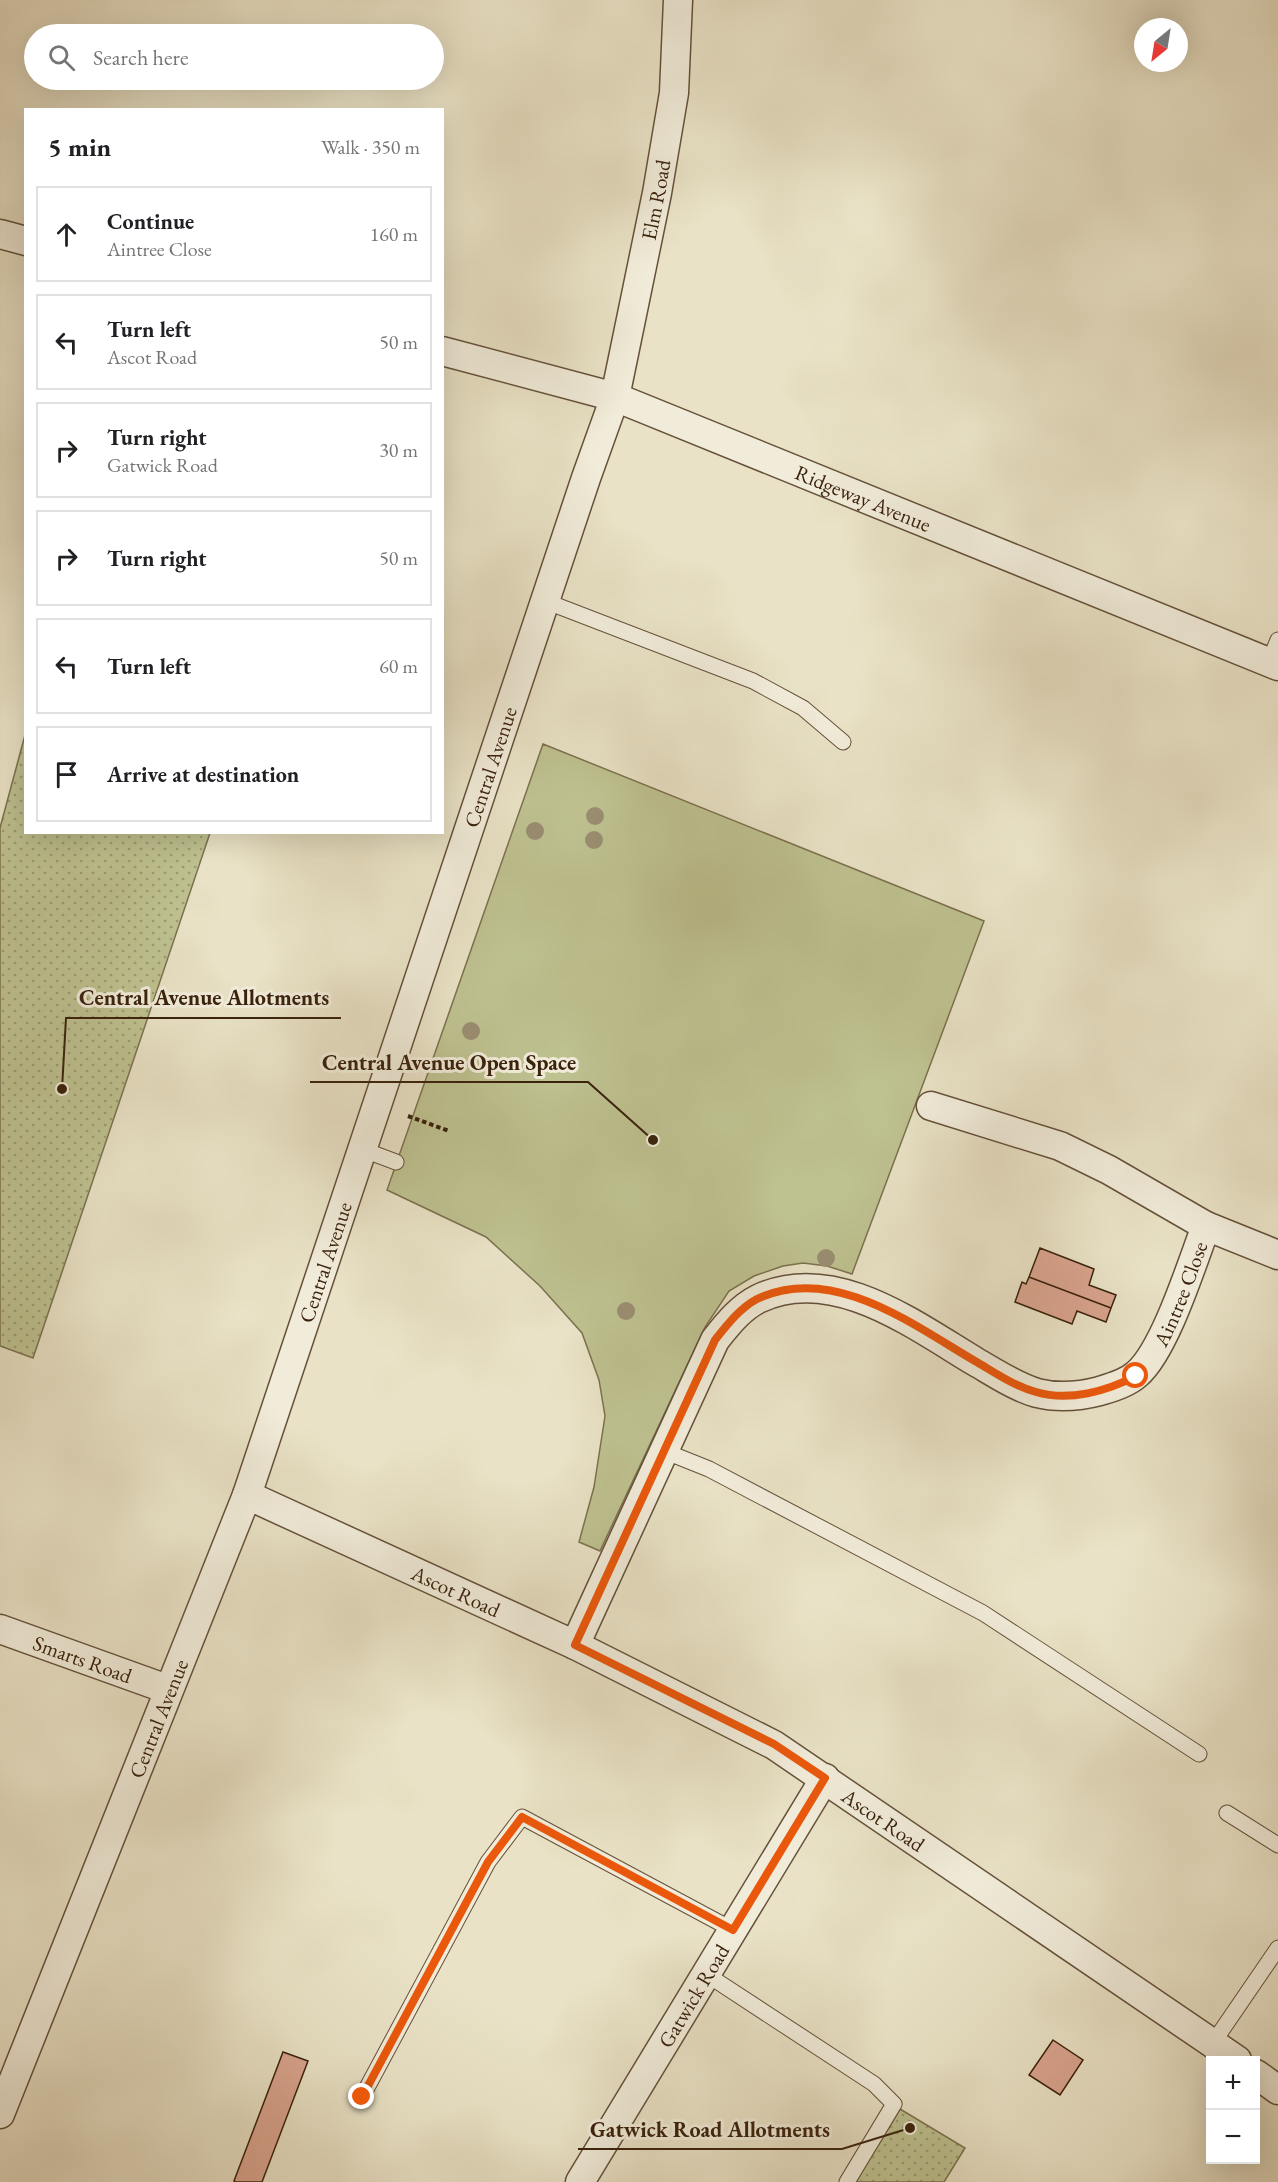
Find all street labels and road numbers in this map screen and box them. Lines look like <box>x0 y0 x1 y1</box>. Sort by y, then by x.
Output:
street label: Elm Road <box>634 157 676 242</box>
street label: Ridgeway Avenue <box>791 458 935 537</box>
street label: Central Avenue <box>457 703 522 831</box>
street label: Central Avenue <box>292 1198 357 1326</box>
street label: Aintree Close <box>1146 1238 1213 1352</box>
street label: Ascot Road <box>407 1558 505 1623</box>
street label: Smarts Road <box>30 1629 136 1689</box>
street label: Central Avenue <box>122 1655 194 1782</box>
street label: Ascot Road <box>836 1781 931 1858</box>
street label: Gatwick Road <box>651 1938 735 2052</box>

